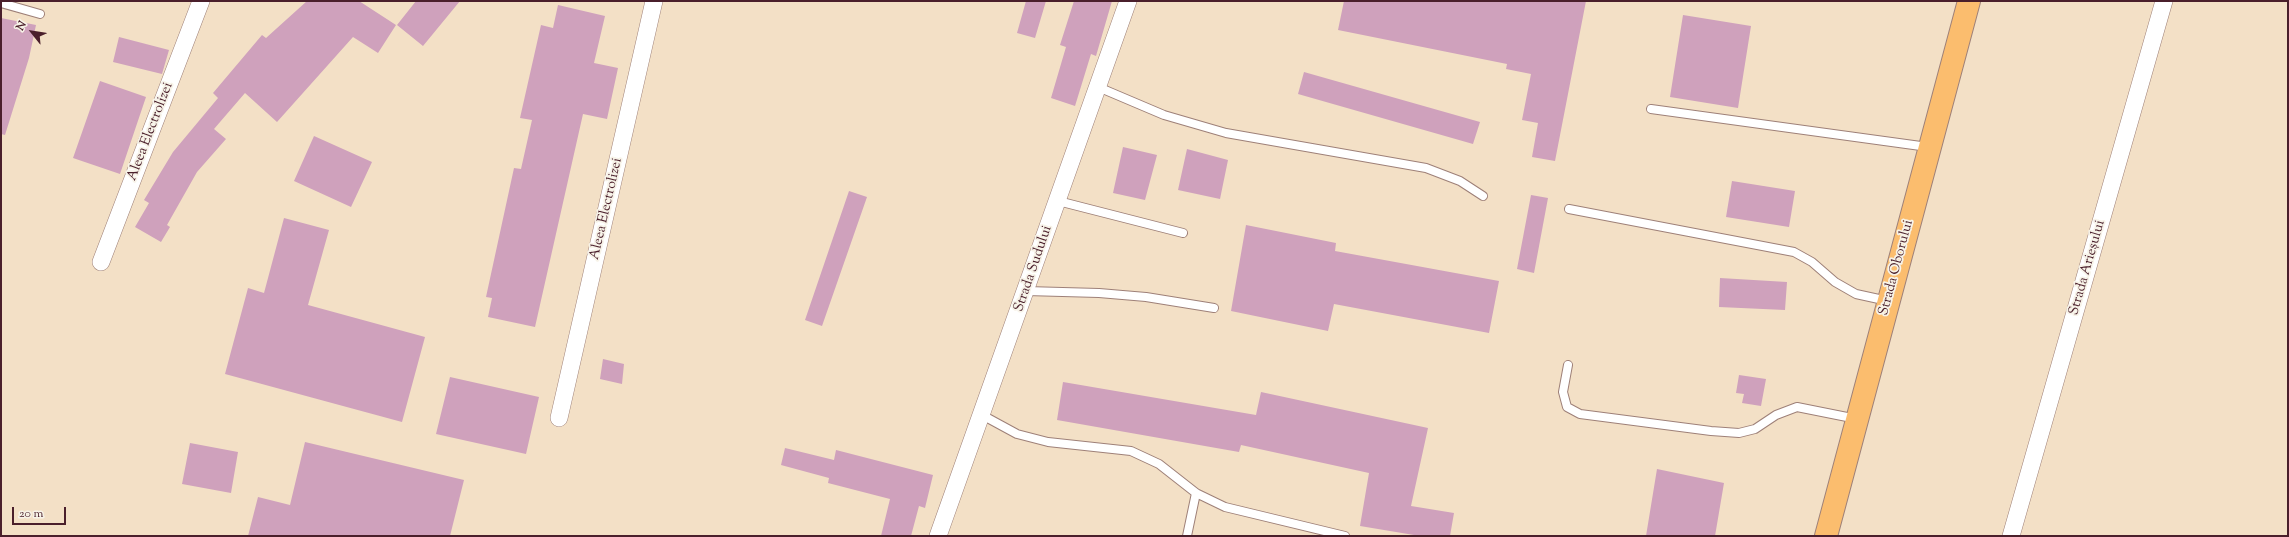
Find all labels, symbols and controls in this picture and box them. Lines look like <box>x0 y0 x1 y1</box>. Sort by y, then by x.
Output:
north arrow <box>12 12 52 52</box>
text: N <box>12 18 31 34</box>
street label: Aleea Electrolizei <box>125 80 177 184</box>
street label: Aleea Electrolizei <box>587 156 627 262</box>
street label: Strada Oborului <box>1876 218 1918 318</box>
street label: Strada Arieșului <box>2066 219 2110 317</box>
street label: Strada Sudului <box>1011 224 1057 314</box>
scale bar <box>14 499 68 525</box>
text: 20 m <box>19 505 43 523</box>

